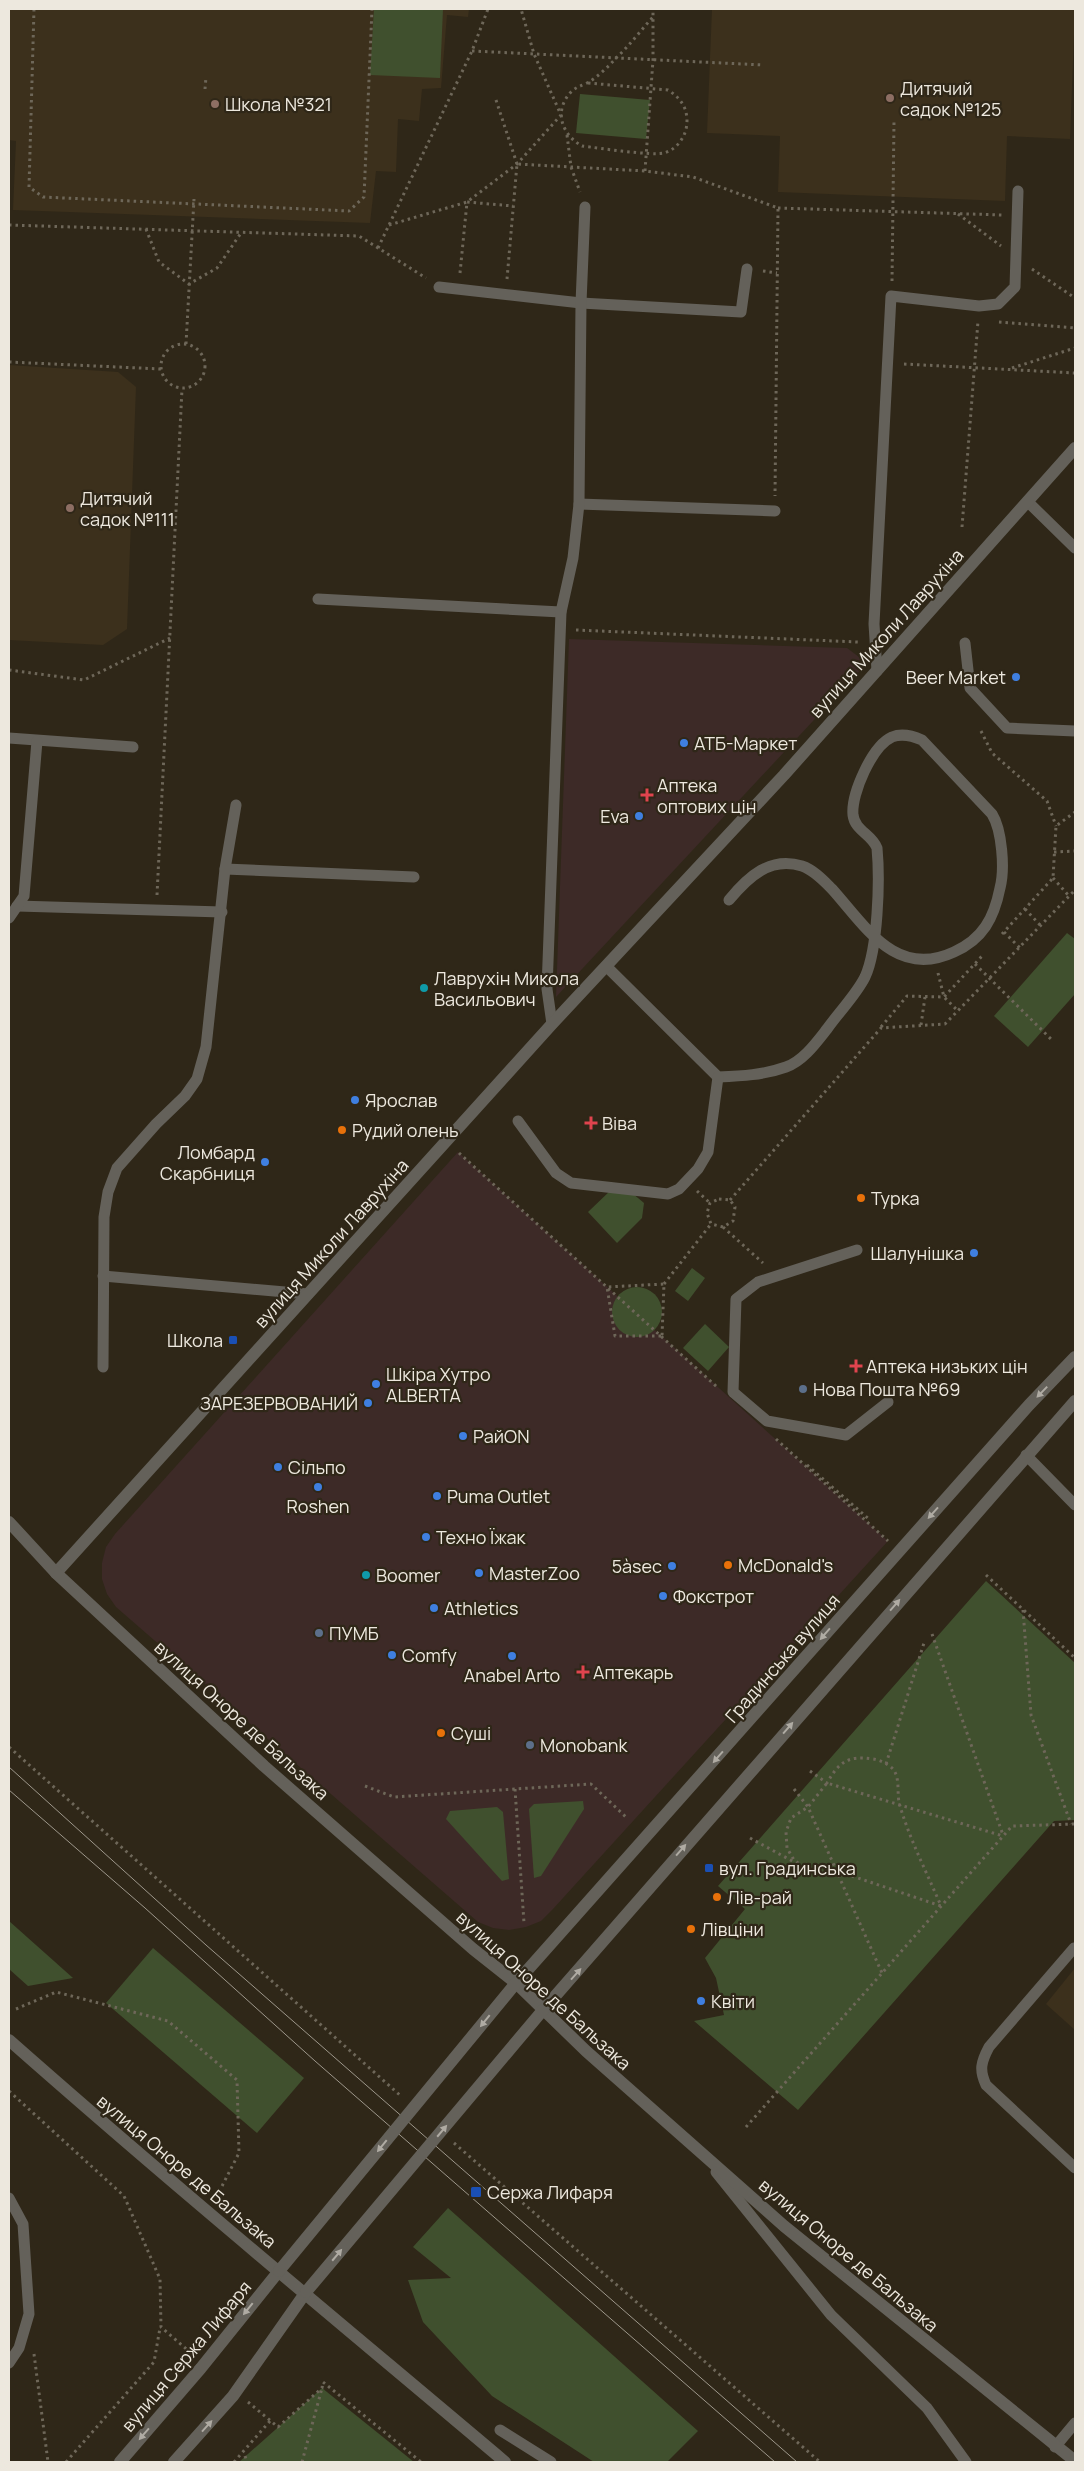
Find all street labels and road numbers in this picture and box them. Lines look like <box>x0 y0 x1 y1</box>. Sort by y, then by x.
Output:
street label: вулиця Миколи Лаврухіна <box>804 543 968 723</box>
street label: вулиця Миколи Лаврухіна <box>249 1153 413 1333</box>
street label: Градинська вулиця <box>719 1588 845 1728</box>
street label: вулиця Оноре де Бальзака <box>150 1635 334 1805</box>
street label: вулиця Оноре де Бальзака <box>452 1905 636 2075</box>
street label: вулиця Оноре де Бальзака <box>92 2089 282 2253</box>
street label: вулиця Оноре де Бальзака <box>754 2173 944 2337</box>
street label: вулиця Сержа Лифаря <box>116 2276 256 2436</box>

